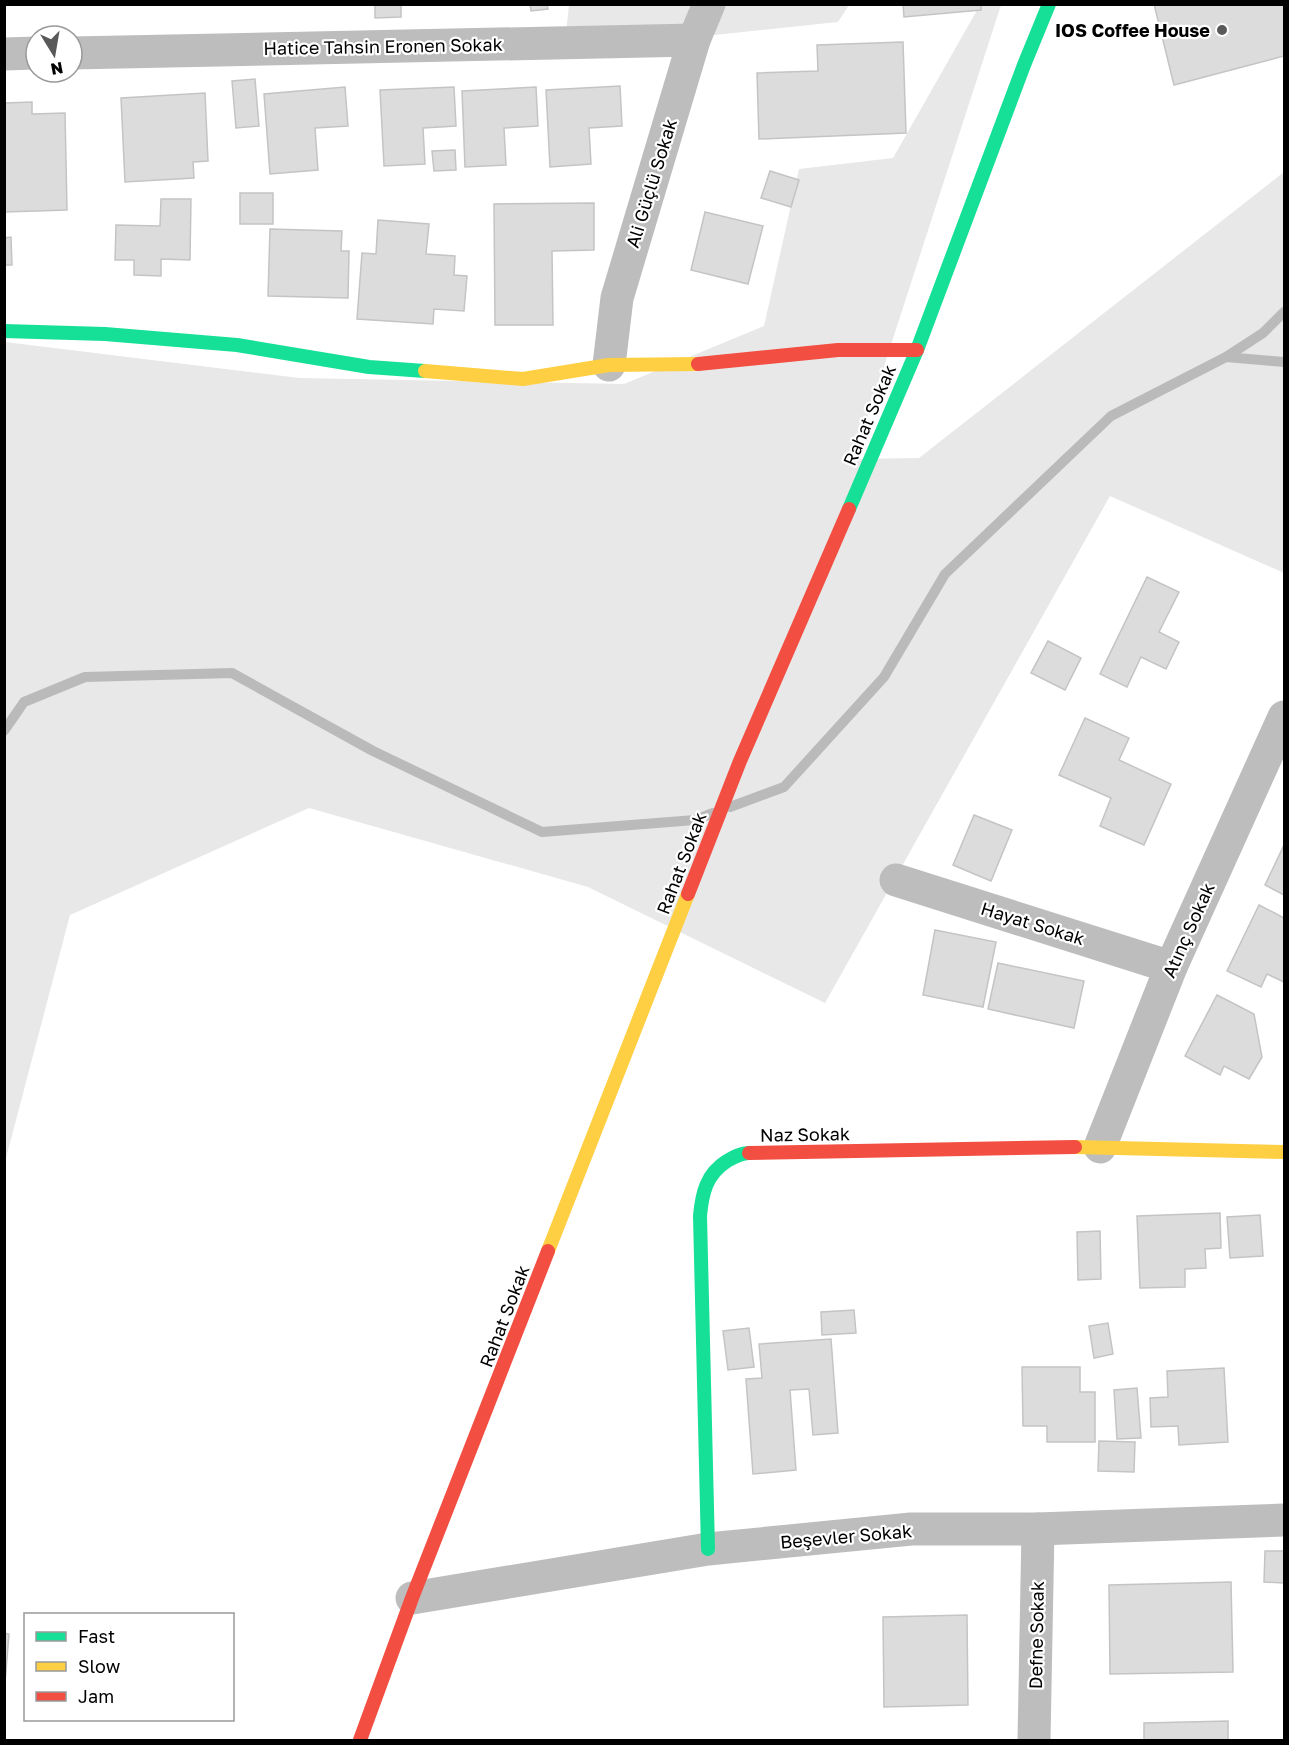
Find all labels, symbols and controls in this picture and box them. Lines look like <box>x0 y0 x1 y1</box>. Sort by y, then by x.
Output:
place label: IOS Coffee House <box>1055 19 1210 41</box>
marker: IOS Coffee House <box>1215 23 1229 37</box>
north arrow <box>24 24 84 84</box>
street label: Hatice Tahsin Eronen Sokak <box>263 33 503 59</box>
text: N <box>49 58 65 80</box>
street label: Ali Güçlü Sokak <box>621 116 681 250</box>
street label: Rahat Sokak <box>838 361 900 469</box>
street label: Rahat Sokak <box>651 809 711 917</box>
street label: Atınç Sokak <box>1157 879 1219 981</box>
street label: Hayat Sokak <box>978 897 1088 949</box>
street label: Naz Sokak <box>760 1122 850 1146</box>
street label: Rahat Sokak <box>474 1262 534 1370</box>
street label: Beşevler Sokak <box>779 1519 913 1553</box>
street label: Defne Sokak <box>1024 1581 1048 1689</box>
legend <box>24 1613 234 1721</box>
text: Fast <box>78 1625 115 1647</box>
text: Slow <box>78 1655 121 1677</box>
text: Jam <box>78 1685 114 1707</box>

